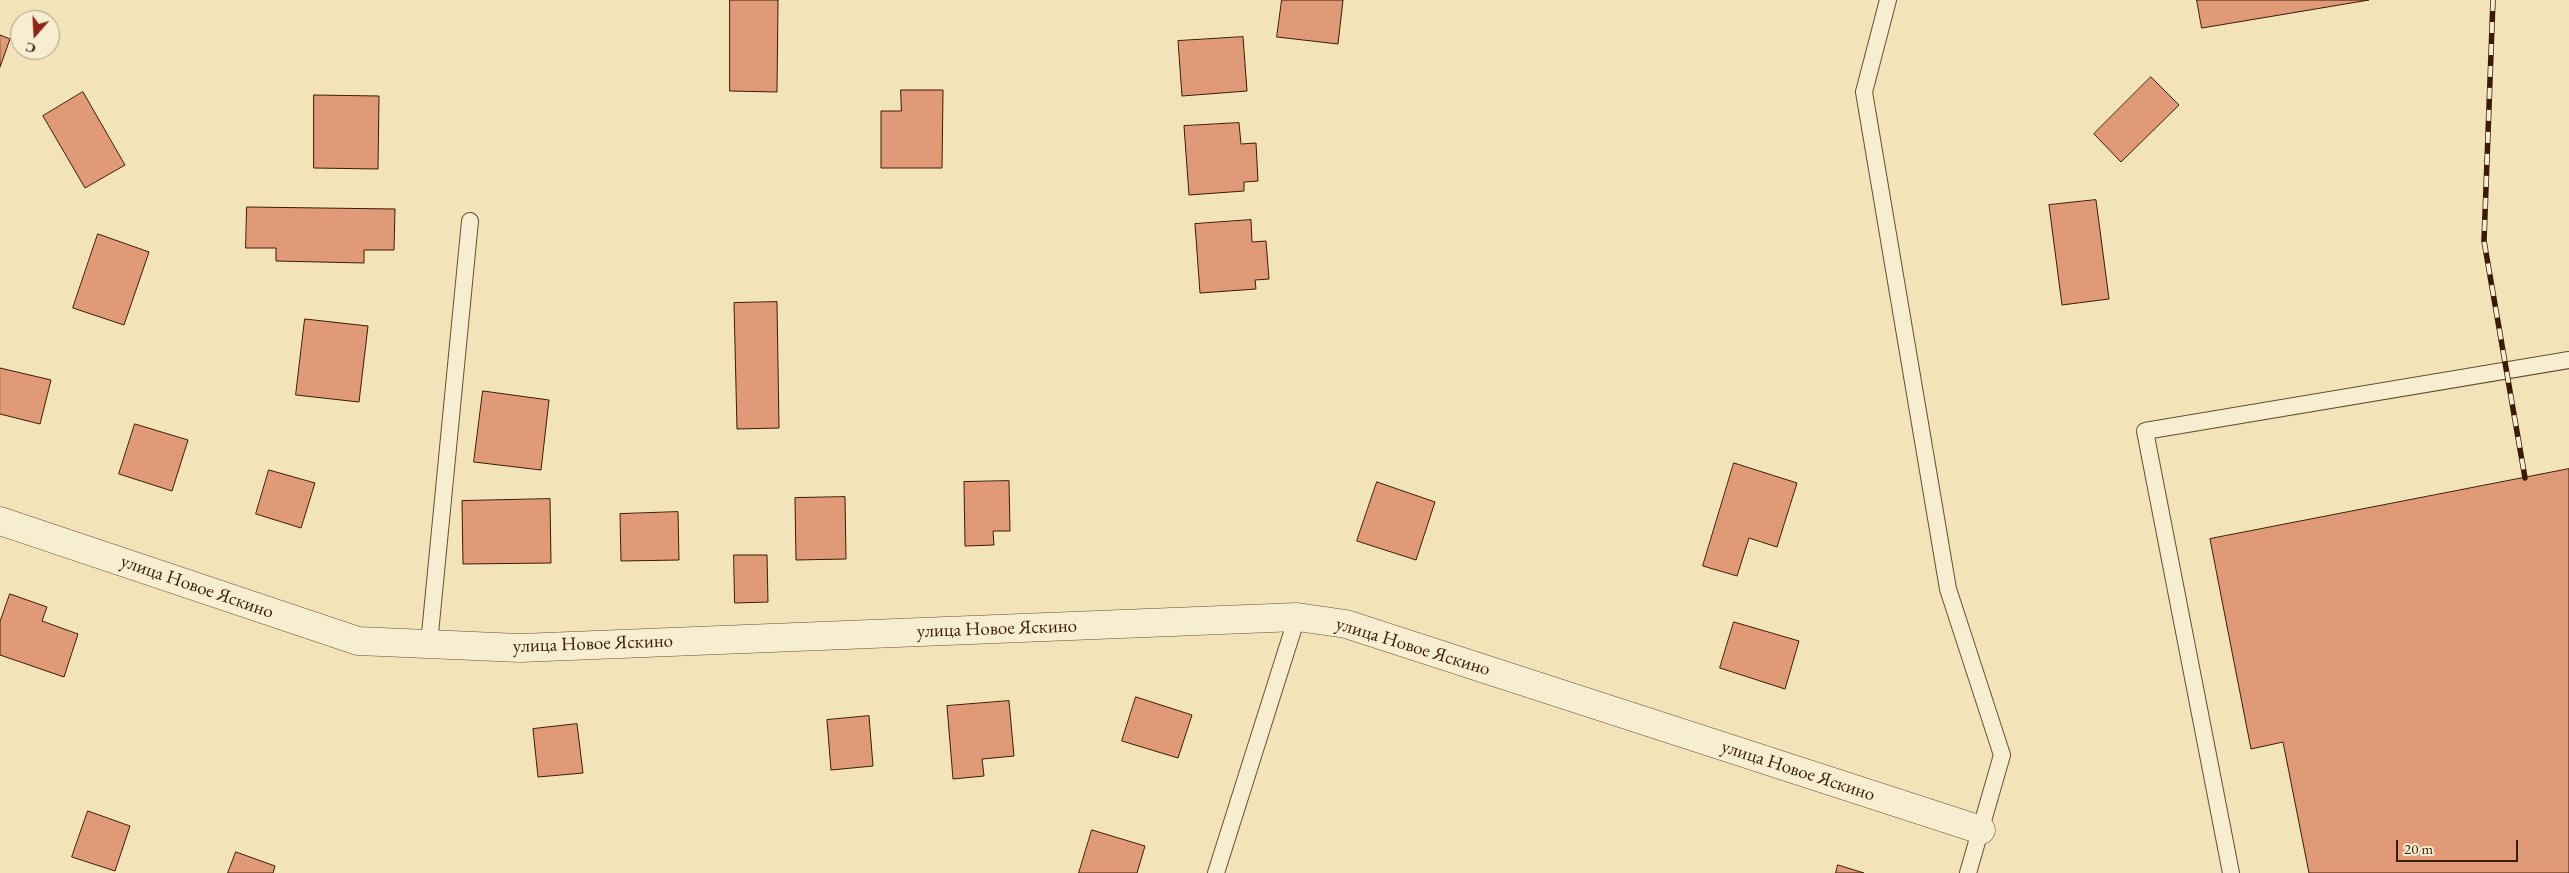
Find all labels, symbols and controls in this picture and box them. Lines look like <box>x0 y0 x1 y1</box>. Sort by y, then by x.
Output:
north arrow <box>10 10 60 60</box>
text: С <box>23 38 38 58</box>
street label: улица Новое Яскино <box>118 550 276 624</box>
street label: улица Новое Яскино <box>1333 613 1493 681</box>
street label: улица Новое Яскино <box>917 615 1077 643</box>
street label: улица Новое Яскино <box>513 630 673 658</box>
street label: улица Новое Яскино <box>1718 735 1878 807</box>
scale bar <box>2399 830 2522 862</box>
text: 20 m <box>2404 839 2433 858</box>

